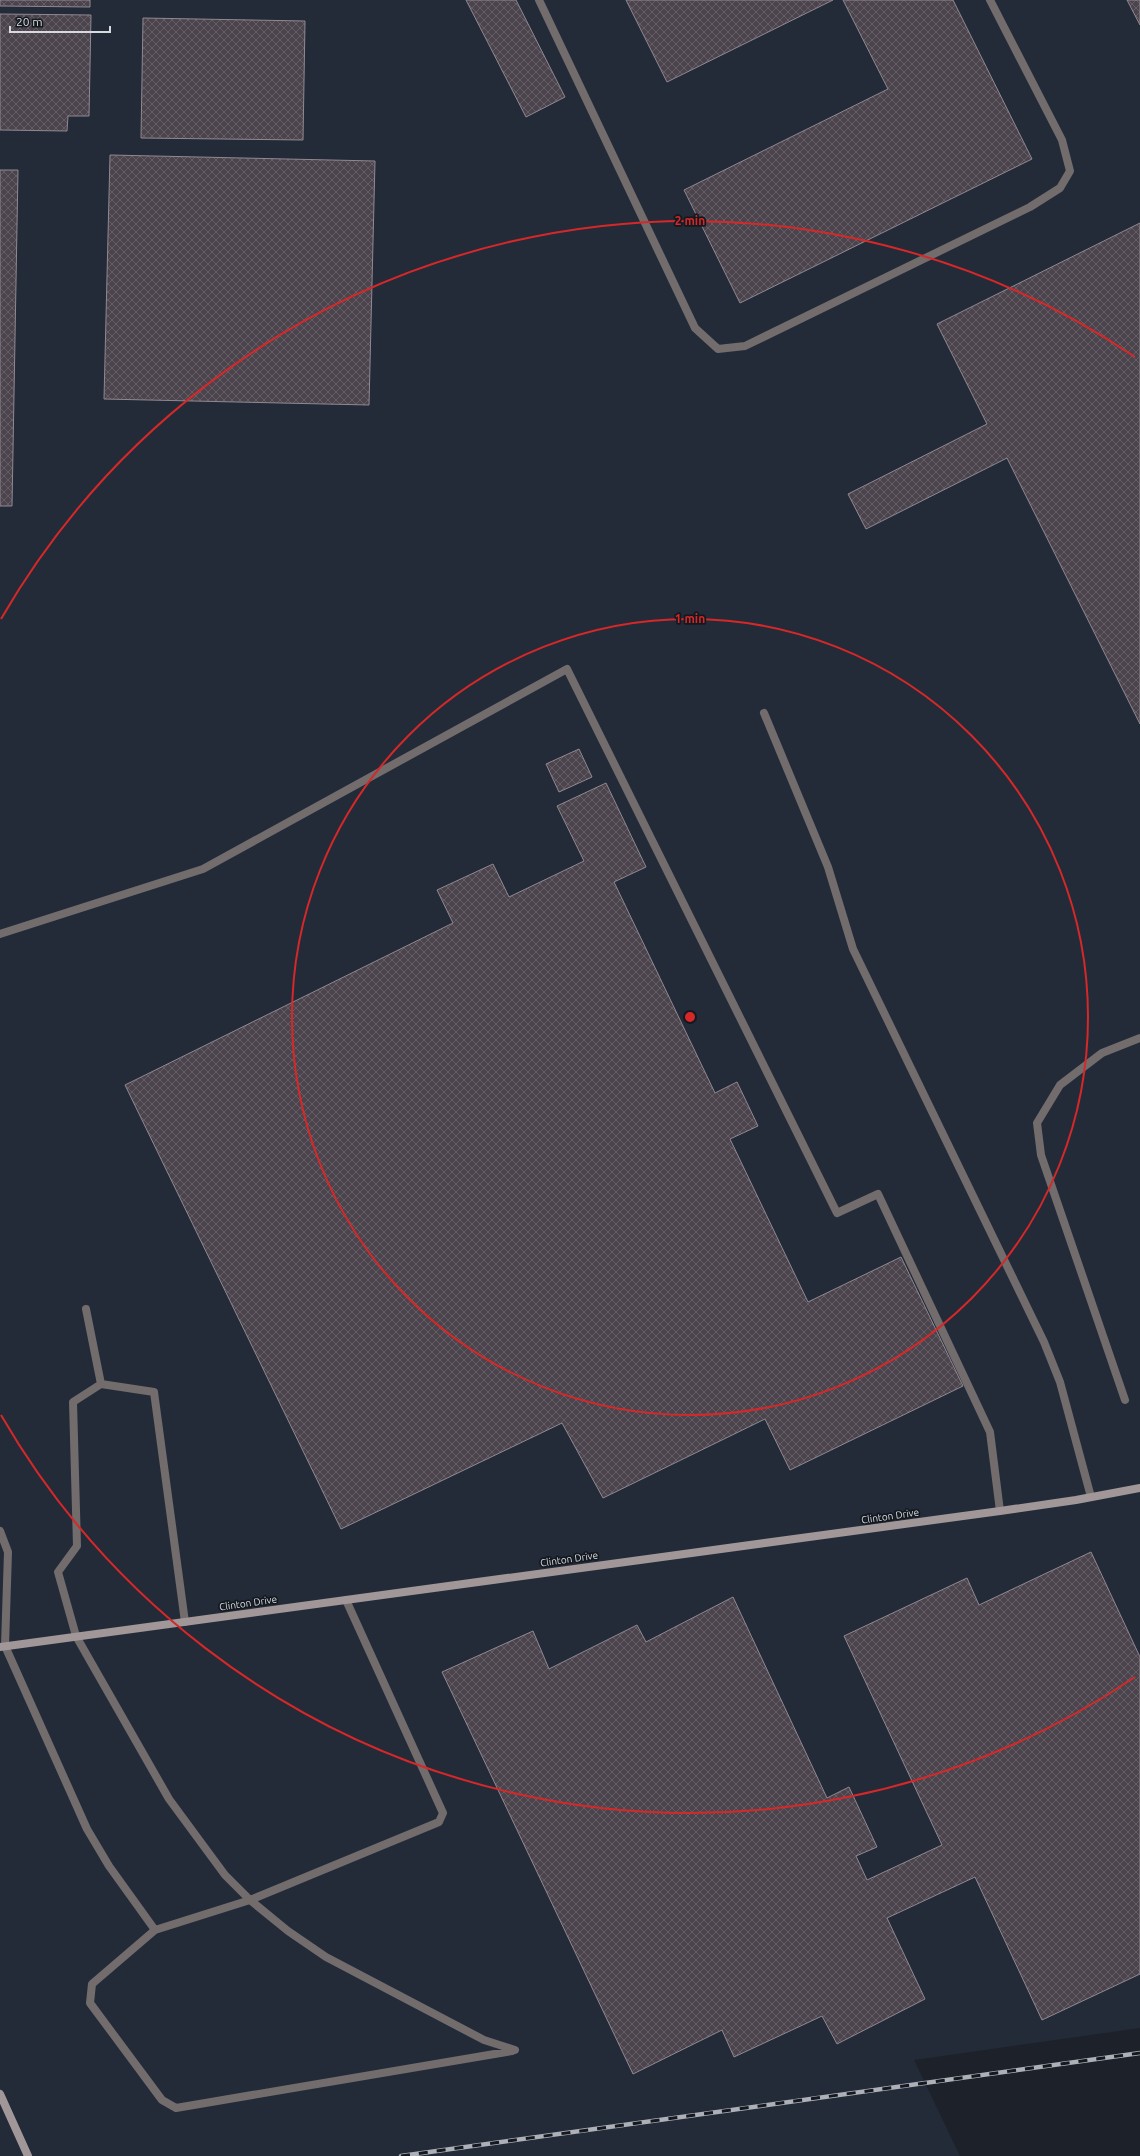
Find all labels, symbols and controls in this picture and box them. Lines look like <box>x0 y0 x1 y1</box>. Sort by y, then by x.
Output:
scale bar <box>10 8 110 34</box>
text: 20 m <box>16 15 43 28</box>
text: 2 min <box>675 214 705 227</box>
text: 1 min <box>675 612 705 625</box>
centre of rings <box>683 1010 697 1024</box>
street label: Clinton Drive <box>860 1506 920 1526</box>
street label: Clinton Drive <box>539 1549 599 1569</box>
street label: Clinton Drive <box>218 1593 278 1613</box>

